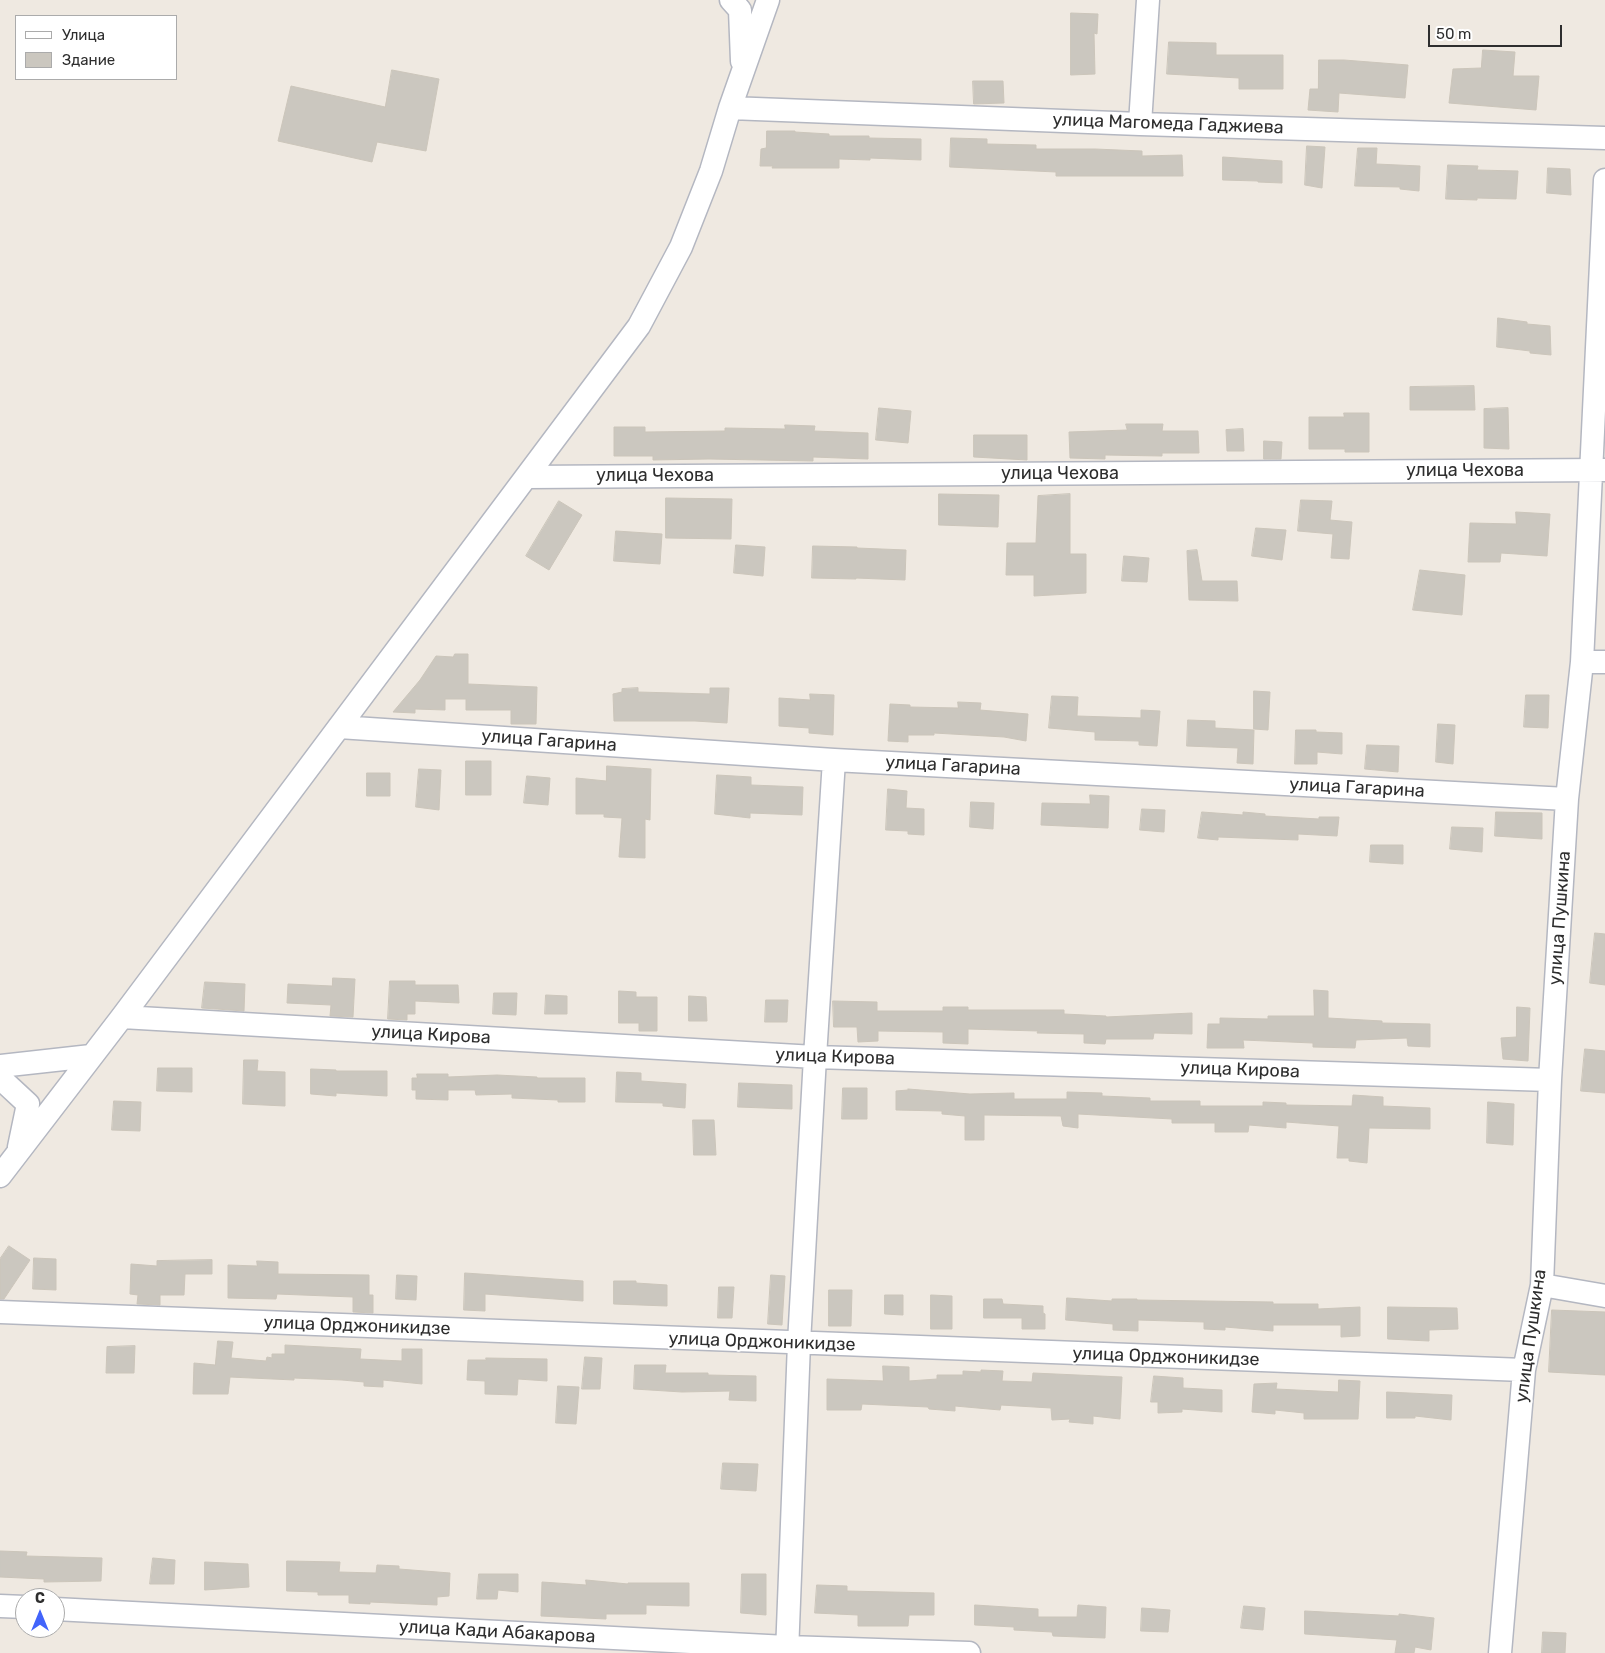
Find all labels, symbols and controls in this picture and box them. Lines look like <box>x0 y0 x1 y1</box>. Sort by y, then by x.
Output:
legend <box>15 15 178 80</box>
scale bar <box>1430 15 1564 47</box>
text: 50 m <box>1436 25 1471 43</box>
text: Улица <box>62 26 105 44</box>
text: Здание <box>62 51 115 69</box>
street label: улица Магомеда Гаджиева <box>1052 109 1284 139</box>
street label: улица Чехова <box>1406 460 1524 482</box>
street label: улица Чехова <box>1001 463 1119 485</box>
street label: улица Чехова <box>596 465 714 487</box>
street label: улица Гагарина <box>481 725 617 757</box>
street label: улица Гагарина <box>885 752 1021 780</box>
street label: улица Гагарина <box>1289 774 1425 802</box>
street label: улица Пушкина <box>1545 850 1575 986</box>
street label: улица Кирова <box>371 1021 491 1049</box>
street label: улица Кирова <box>775 1044 895 1070</box>
street label: улица Кирова <box>1180 1057 1300 1083</box>
street label: улица Пушкина <box>1511 1268 1551 1404</box>
street label: улица Орджоникидзе <box>263 1312 451 1340</box>
street label: улица Орджоникидзе <box>668 1328 856 1356</box>
street label: улица Орджоникидзе <box>1072 1343 1260 1371</box>
north arrow <box>15 1588 65 1638</box>
text: С <box>35 1590 45 1607</box>
street label: улица Кади Абакарова <box>398 1616 596 1648</box>

